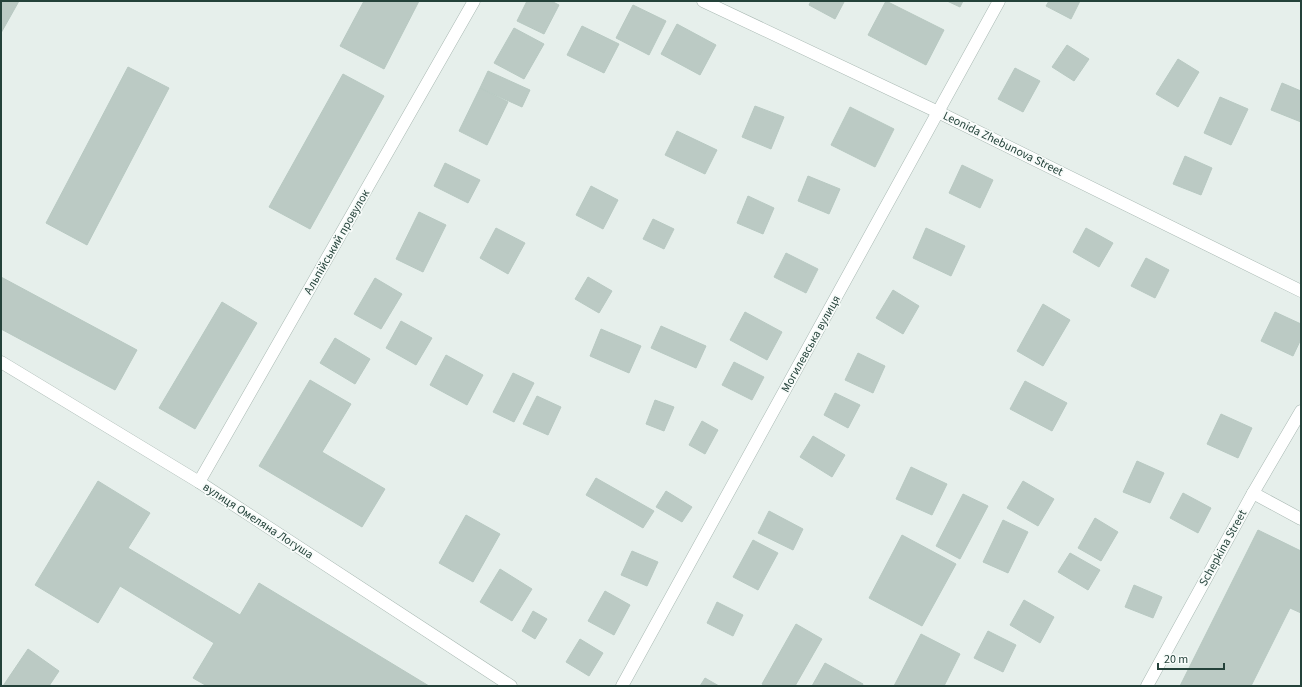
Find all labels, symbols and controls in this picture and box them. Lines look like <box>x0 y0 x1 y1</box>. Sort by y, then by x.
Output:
street label: Leonida Zhebunova Street <box>940 107 1066 181</box>
street label: Альпійський провулок <box>300 186 374 298</box>
street label: Могилевська вулиця <box>777 292 845 396</box>
street label: вулиця Омеляна Логуша <box>199 479 317 563</box>
street label: Schepkina Street <box>1195 507 1251 589</box>
scale bar <box>1158 645 1224 671</box>
text: 20 m <box>1164 651 1188 668</box>

